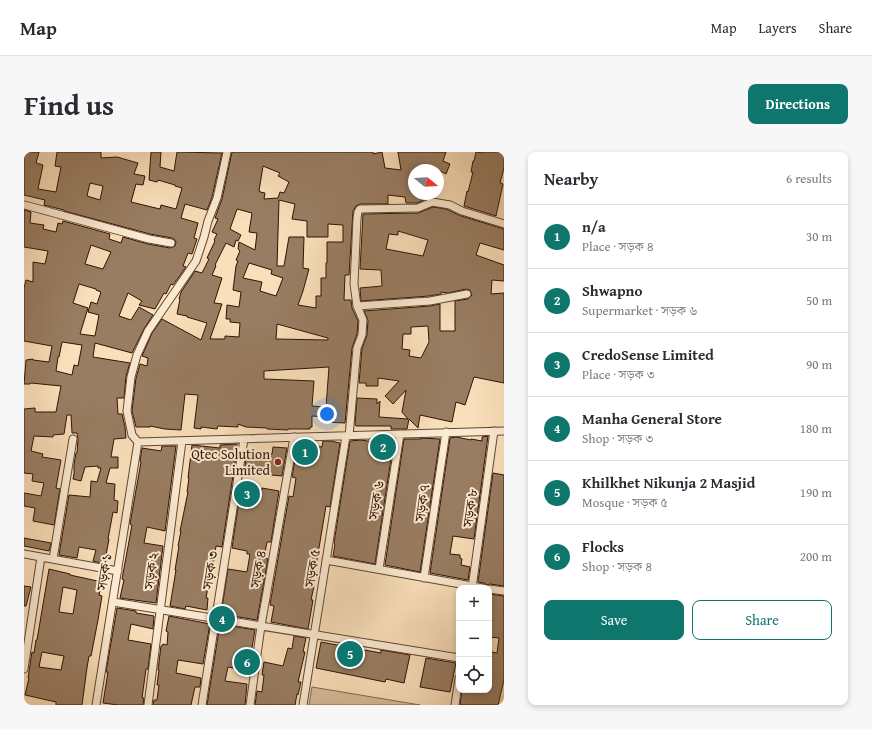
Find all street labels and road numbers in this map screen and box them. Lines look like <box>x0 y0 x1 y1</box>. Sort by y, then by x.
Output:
street label: সড়ক ৬ <box>363 479 389 522</box>
street label: সড়ক ৭ <box>409 483 435 524</box>
street label: সড়ক ৮ <box>457 487 483 529</box>
street label: সড়ক ৫ <box>299 548 325 589</box>
street label: সড়ক ৩ <box>197 549 223 592</box>
street label: সড়ক ৪ <box>245 549 271 590</box>
street label: সড়ক ২ <box>138 550 164 592</box>
street label: সড়ক ১ <box>91 552 117 593</box>

